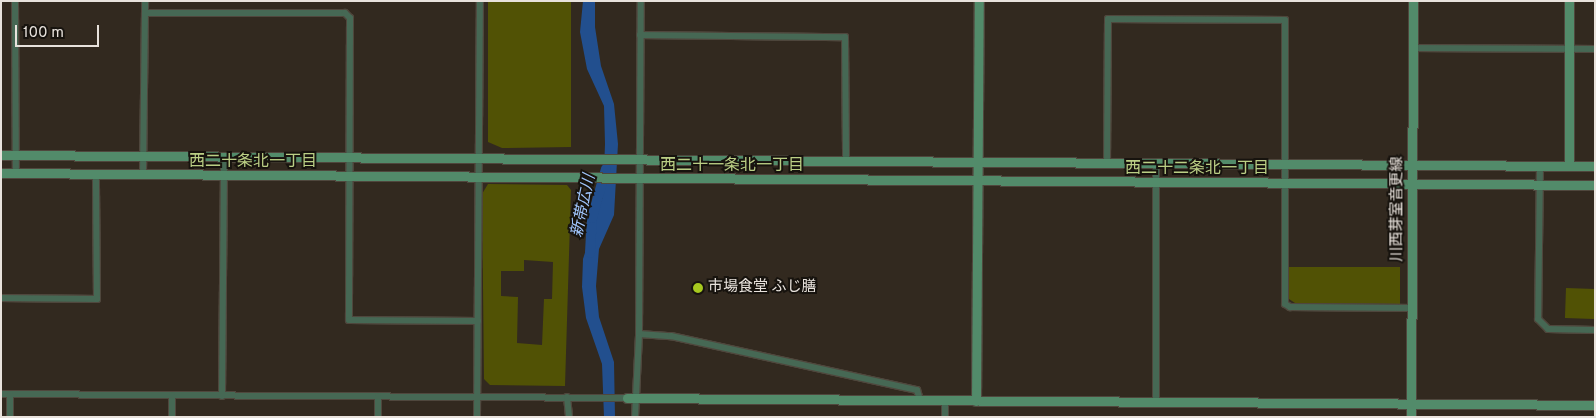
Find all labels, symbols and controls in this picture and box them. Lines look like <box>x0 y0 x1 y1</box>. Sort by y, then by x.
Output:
scale bar <box>18 15 101 47</box>
text: 100 m <box>23 24 64 43</box>
district label: 西二十条北一丁目 <box>189 152 317 172</box>
district label: 西二十一条北一丁目 <box>660 156 804 176</box>
street label: 川西芽室音更線 <box>1389 157 1407 261</box>
district label: 西二十二条北一丁目 <box>1125 159 1269 179</box>
water label: 新帯広川 <box>568 173 600 239</box>
place label: 市場食堂 ふじ膳 <box>708 279 817 297</box>
marker: 市場食堂 ふじ膳 <box>692 282 704 294</box>

